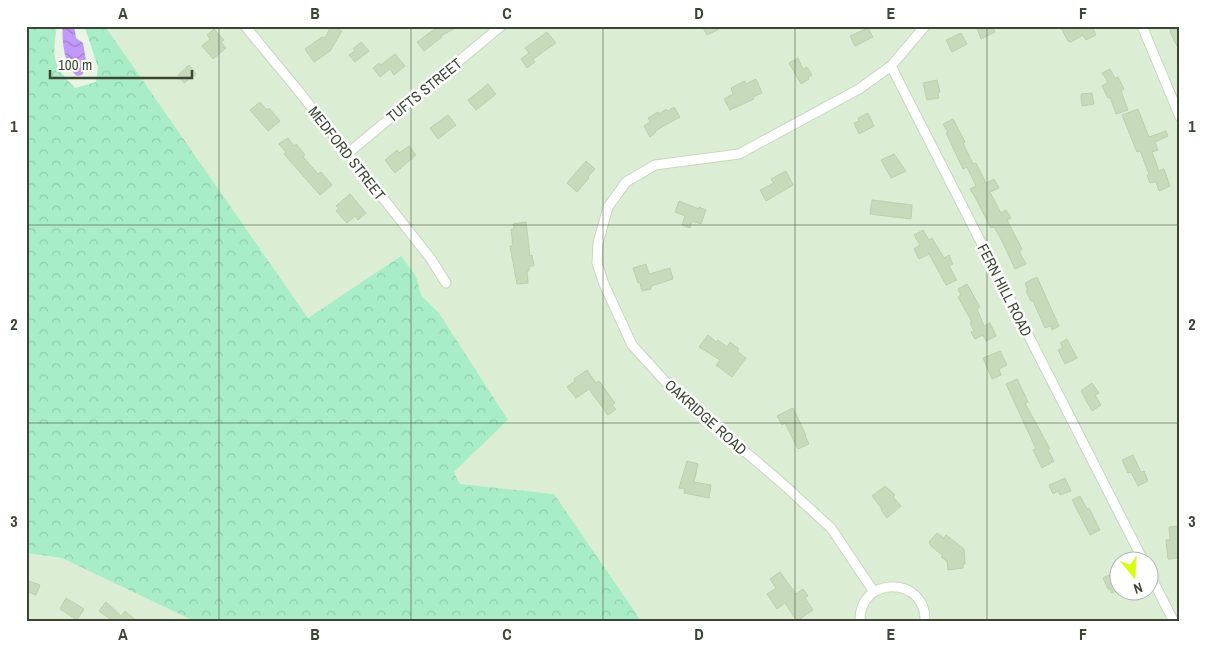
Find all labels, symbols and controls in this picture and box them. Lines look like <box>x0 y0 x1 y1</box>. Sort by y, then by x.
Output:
text: A <box>118 2 128 24</box>
text: B <box>310 2 320 24</box>
text: C <box>502 2 512 24</box>
text: D <box>694 2 704 24</box>
text: E <box>887 2 896 24</box>
text: F <box>1079 2 1087 24</box>
scale bar <box>50 48 192 80</box>
street label: TUFTS STREET <box>382 53 467 127</box>
text: 100 m <box>58 54 92 75</box>
street label: MEDFORD STREET <box>304 102 391 205</box>
text: 1 <box>10 115 18 137</box>
text: 1 <box>1188 115 1196 137</box>
street label: FERN HILL ROAD <box>973 240 1037 340</box>
text: 2 <box>10 313 18 335</box>
text: 2 <box>1188 313 1196 335</box>
street label: OAKRIDGE ROAD <box>660 374 752 460</box>
text: 3 <box>10 510 18 532</box>
text: 3 <box>1188 510 1196 532</box>
north arrow <box>1108 550 1158 600</box>
text: N <box>1131 579 1145 598</box>
text: A <box>118 623 128 645</box>
text: B <box>310 623 320 645</box>
text: C <box>502 623 512 645</box>
text: D <box>694 623 704 645</box>
text: E <box>887 623 896 645</box>
text: F <box>1079 623 1087 645</box>

